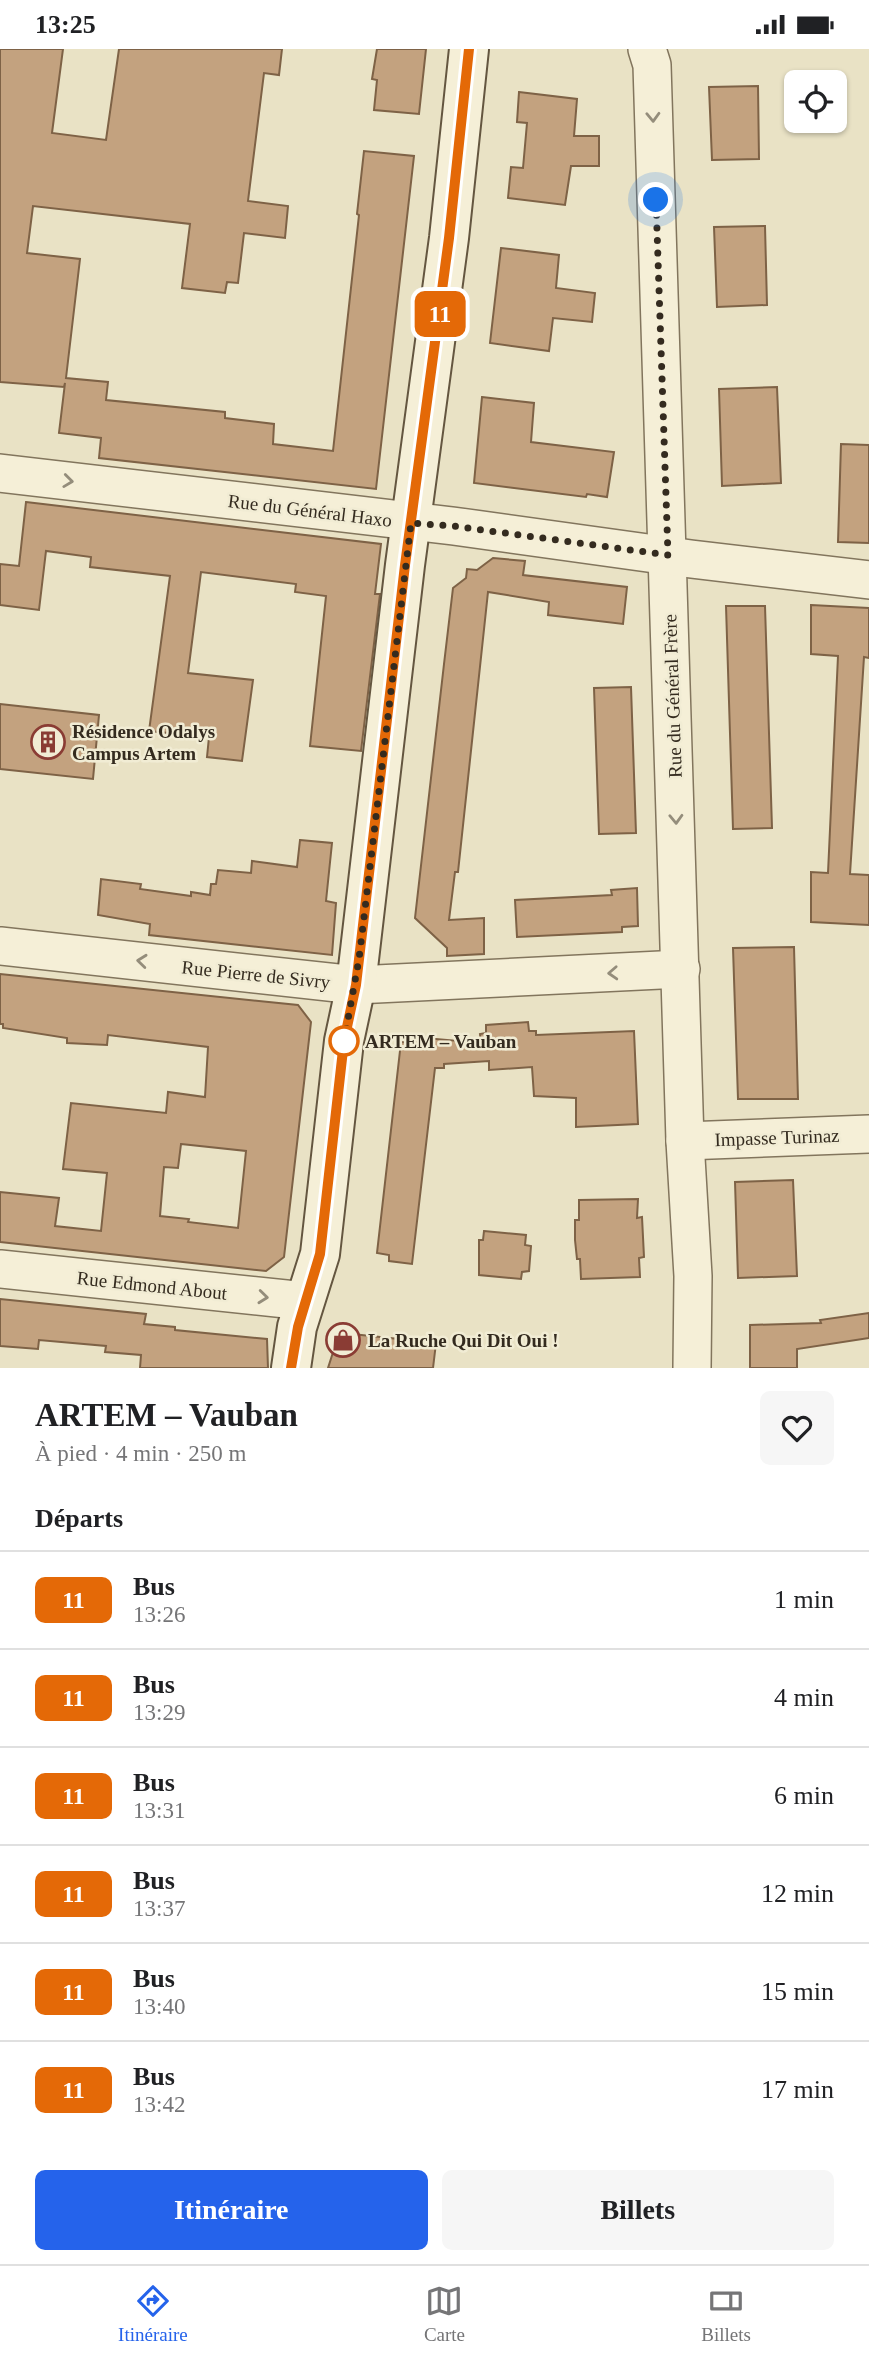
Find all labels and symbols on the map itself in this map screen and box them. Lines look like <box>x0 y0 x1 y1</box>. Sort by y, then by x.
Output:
one-way arrow <box>646 111 661 122</box>
your location <box>638 182 673 217</box>
line badge: 11 <box>408 291 472 337</box>
one-way arrow <box>62 473 74 488</box>
street label: Rue du Général Haxo <box>227 490 393 531</box>
street label: Rue du Général Frère <box>659 614 686 778</box>
place label: Résidence Odalys Campus Artem <box>72 721 215 764</box>
building icon: Résidence Odalys Campus Artem <box>29 723 67 761</box>
one-way arrow <box>668 814 684 825</box>
one-way arrow <box>136 954 148 969</box>
street label: Rue Pierre de Sivry <box>181 956 332 993</box>
one-way arrow <box>607 965 618 980</box>
marker: ARTEM – Vauban <box>329 1026 359 1056</box>
place label: ARTEM – Vauban <box>365 1031 517 1052</box>
street label: Impasse Turinaz <box>714 1125 840 1150</box>
street label: Rue Edmond About <box>76 1267 229 1304</box>
one-way arrow <box>258 1289 269 1304</box>
shop icon: La Ruche Qui Dit Oui ! <box>324 1321 362 1359</box>
place label: La Ruche Qui Dit Oui ! <box>368 1330 559 1351</box>

